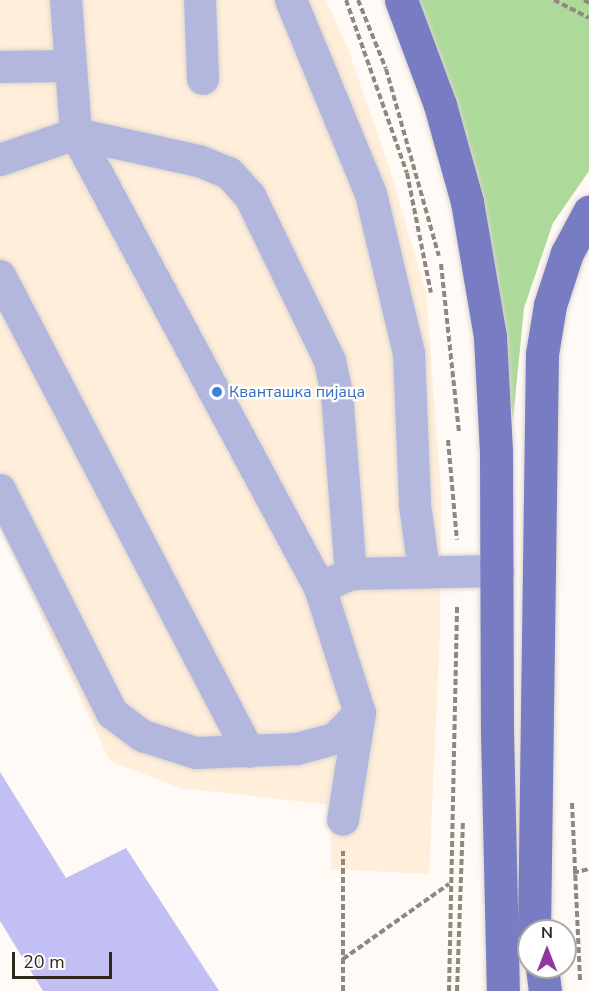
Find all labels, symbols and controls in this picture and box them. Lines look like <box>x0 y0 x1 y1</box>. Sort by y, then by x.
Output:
place label: Кванташка пијаца <box>229 382 365 402</box>
marker: Кванташка пијаца <box>210 385 224 399</box>
north arrow <box>517 919 577 979</box>
text: N <box>541 922 553 944</box>
scale bar <box>15 940 116 978</box>
text: 20 m <box>23 950 65 974</box>

